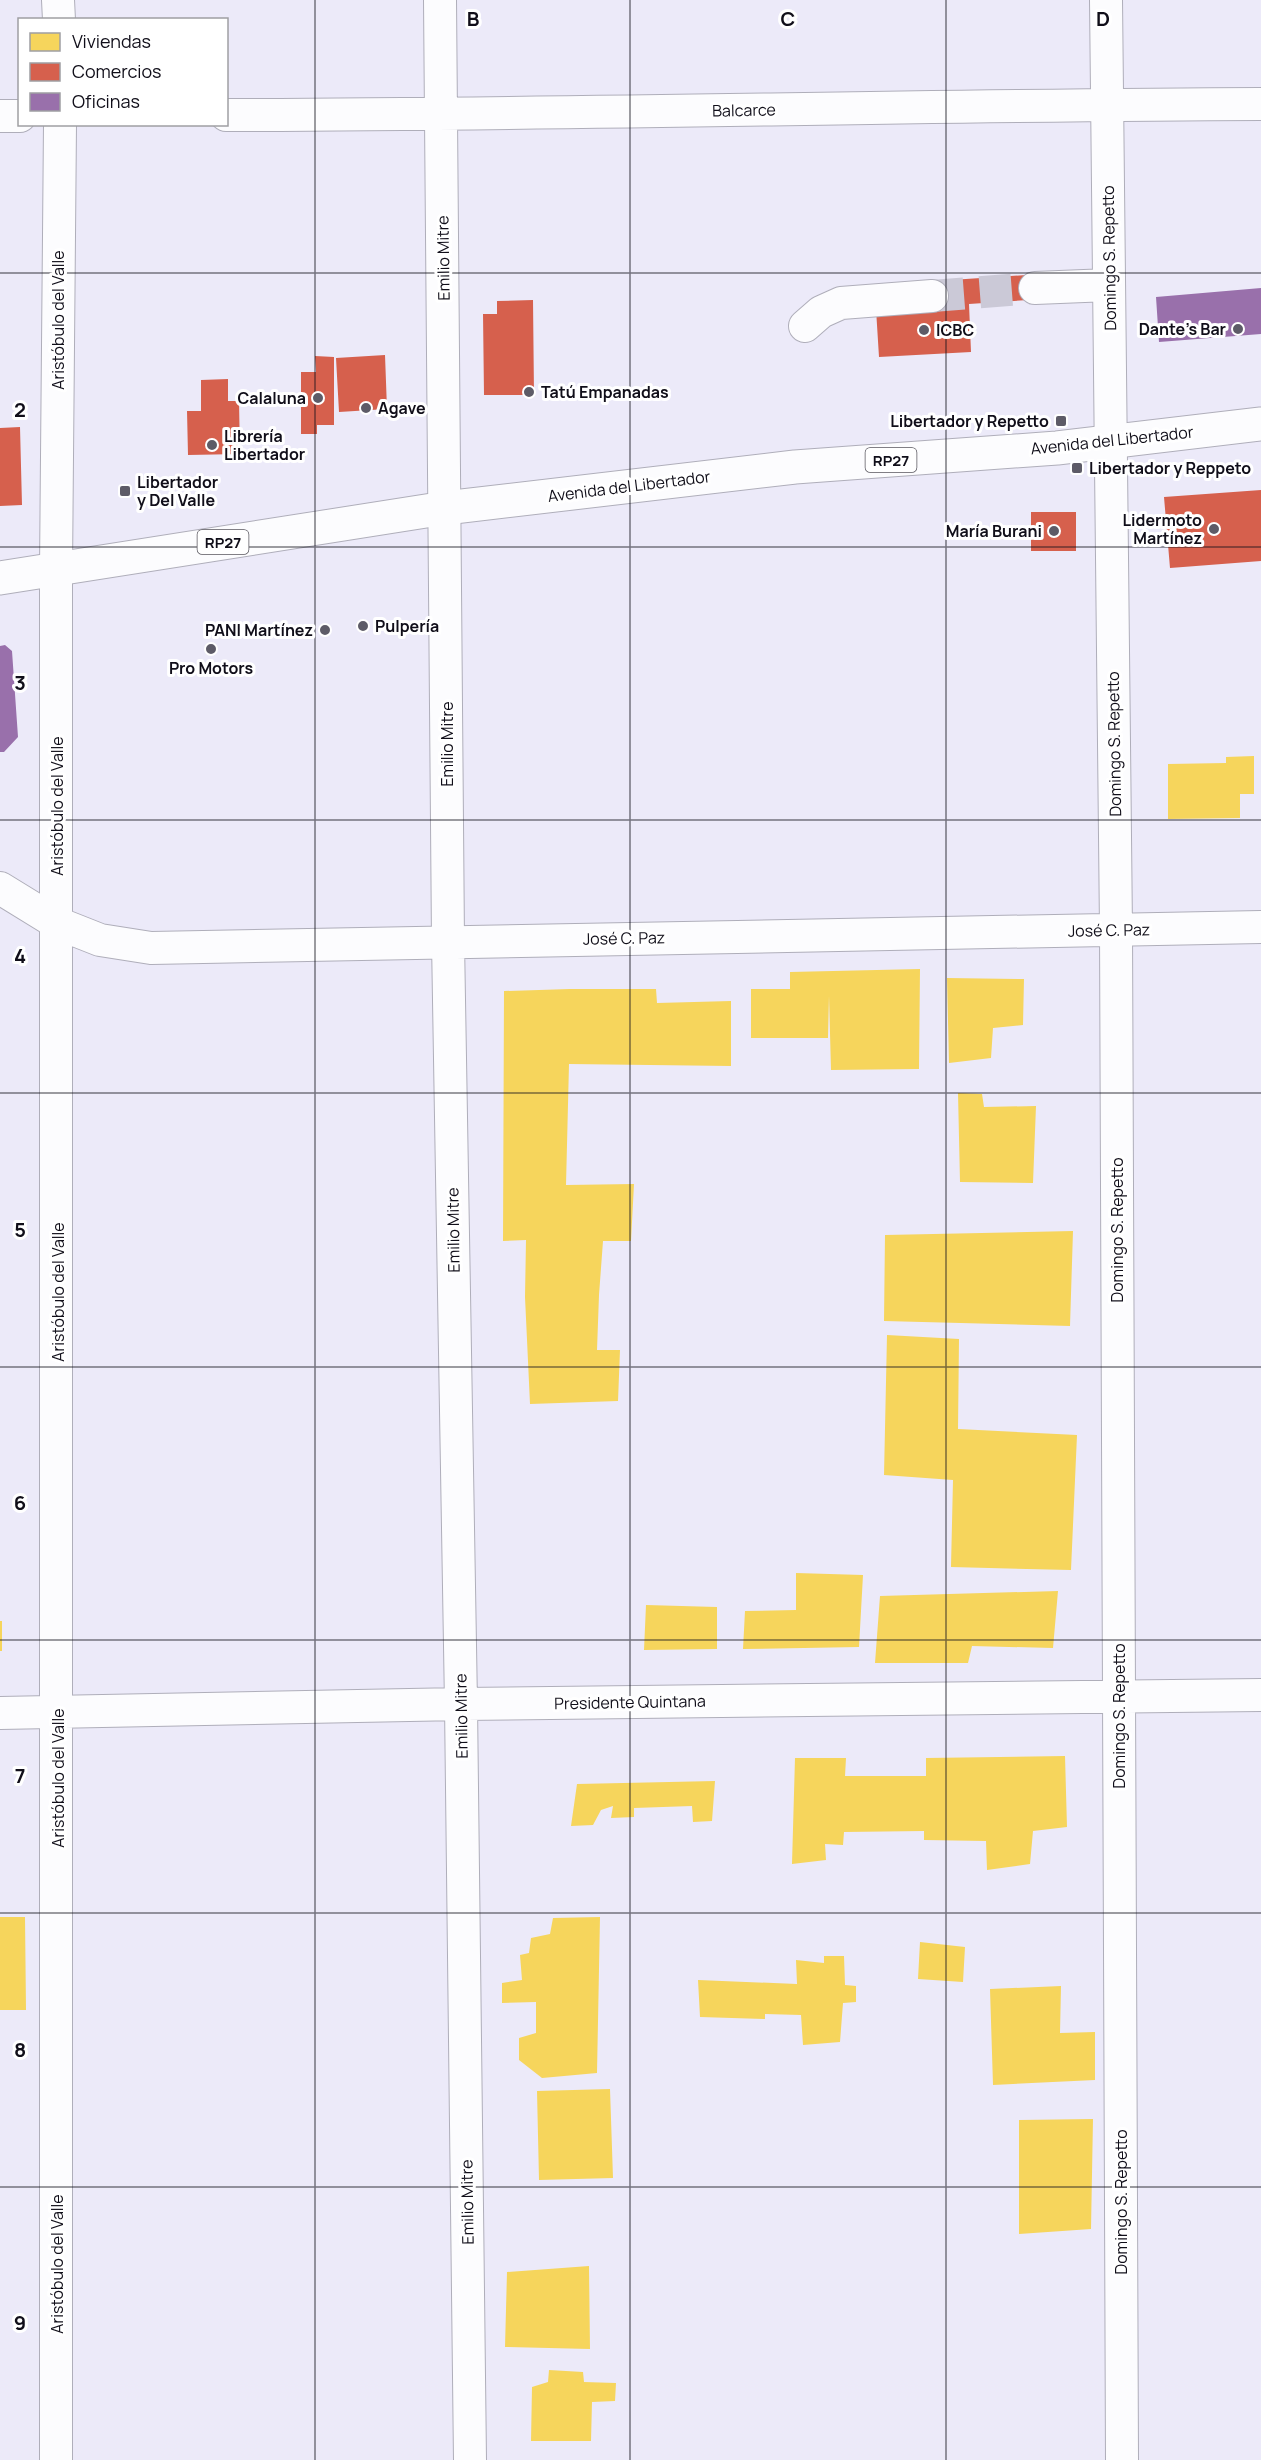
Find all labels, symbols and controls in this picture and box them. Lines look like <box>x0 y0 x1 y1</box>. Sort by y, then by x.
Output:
text: B <box>467 5 480 32</box>
text: C <box>781 5 795 32</box>
text: D <box>1096 5 1110 32</box>
legend <box>18 18 228 126</box>
text: Viviendas <box>72 29 151 53</box>
text: Comercios <box>72 59 161 83</box>
text: Oficinas <box>72 89 140 113</box>
street label: Balcarce <box>712 98 776 122</box>
street label: Domingo S. Repetto <box>1097 185 1121 331</box>
street label: Emilio Mitre <box>431 215 455 301</box>
street label: Aristóbulo del Valle <box>47 250 69 390</box>
place label: Dante's Bar <box>1139 318 1226 340</box>
place label: ICBC <box>936 319 974 341</box>
marker: Dante's Bar <box>1231 322 1245 336</box>
marker: ICBC <box>917 323 931 337</box>
place label: Tatú Empanadas <box>541 381 669 403</box>
marker: Tatú Empanadas <box>522 385 536 399</box>
place label: Calaluna <box>238 387 306 409</box>
marker: Calaluna <box>311 391 325 405</box>
text: 2 <box>14 396 26 423</box>
place label: Agave <box>378 397 426 419</box>
marker: Agave <box>359 401 373 415</box>
place label: Libertador y Repetto <box>890 410 1049 432</box>
marker: Libertador y Repetto <box>1054 414 1068 428</box>
street label: Avenida del Libertador <box>1030 420 1195 459</box>
place label: Librería Libertador <box>224 425 305 465</box>
marker: Librería Libertador <box>205 438 219 452</box>
road number: RP27 <box>866 448 916 472</box>
place label: Libertador y Reppeto <box>1089 457 1251 479</box>
marker: Libertador y Reppeto <box>1070 461 1084 475</box>
street label: Avenida del Libertador <box>547 465 712 507</box>
place label: Libertador y Del Valle <box>137 471 218 511</box>
marker: Libertador y Del Valle <box>118 484 132 498</box>
place label: Lidermoto Martínez <box>1123 509 1202 549</box>
place label: María Burani <box>946 520 1042 542</box>
marker: Lidermoto Martínez <box>1207 522 1221 536</box>
marker: María Burani <box>1047 524 1061 538</box>
road number: RP27 <box>198 530 248 554</box>
place label: Pulpería <box>375 615 439 637</box>
place label: PANI Martínez <box>205 619 313 641</box>
marker: Pulpería <box>356 619 370 633</box>
marker: PANI Martínez <box>318 623 332 637</box>
marker: Pro Motors <box>204 642 218 656</box>
place label: Pro Motors <box>169 657 253 679</box>
text: 3 <box>14 669 26 696</box>
street label: Domingo S. Repetto <box>1102 671 1126 817</box>
street label: Emilio Mitre <box>436 701 458 787</box>
street label: Aristóbulo del Valle <box>46 736 68 876</box>
street label: José C. Paz <box>1068 918 1150 942</box>
street label: José C. Paz <box>583 926 665 950</box>
text: 4 <box>14 942 26 969</box>
street label: Domingo S. Repetto <box>1106 1157 1128 1303</box>
street label: Emilio Mitre <box>441 1187 465 1273</box>
text: 5 <box>14 1216 26 1243</box>
street label: Aristóbulo del Valle <box>47 1222 69 1362</box>
text: 6 <box>14 1489 26 1516</box>
street label: Domingo S. Repetto <box>1108 1643 1130 1789</box>
street label: Emilio Mitre <box>449 1673 473 1759</box>
street label: Presidente Quintana <box>554 1690 706 1714</box>
street label: Aristóbulo del Valle <box>47 1708 69 1848</box>
text: 7 <box>15 1762 25 1789</box>
text: 8 <box>14 2036 26 2063</box>
street label: Domingo S. Repetto <box>1110 2129 1132 2275</box>
street label: Emilio Mitre <box>455 2159 479 2245</box>
street label: Aristóbulo del Valle <box>46 2194 68 2334</box>
text: 9 <box>14 2309 26 2336</box>

